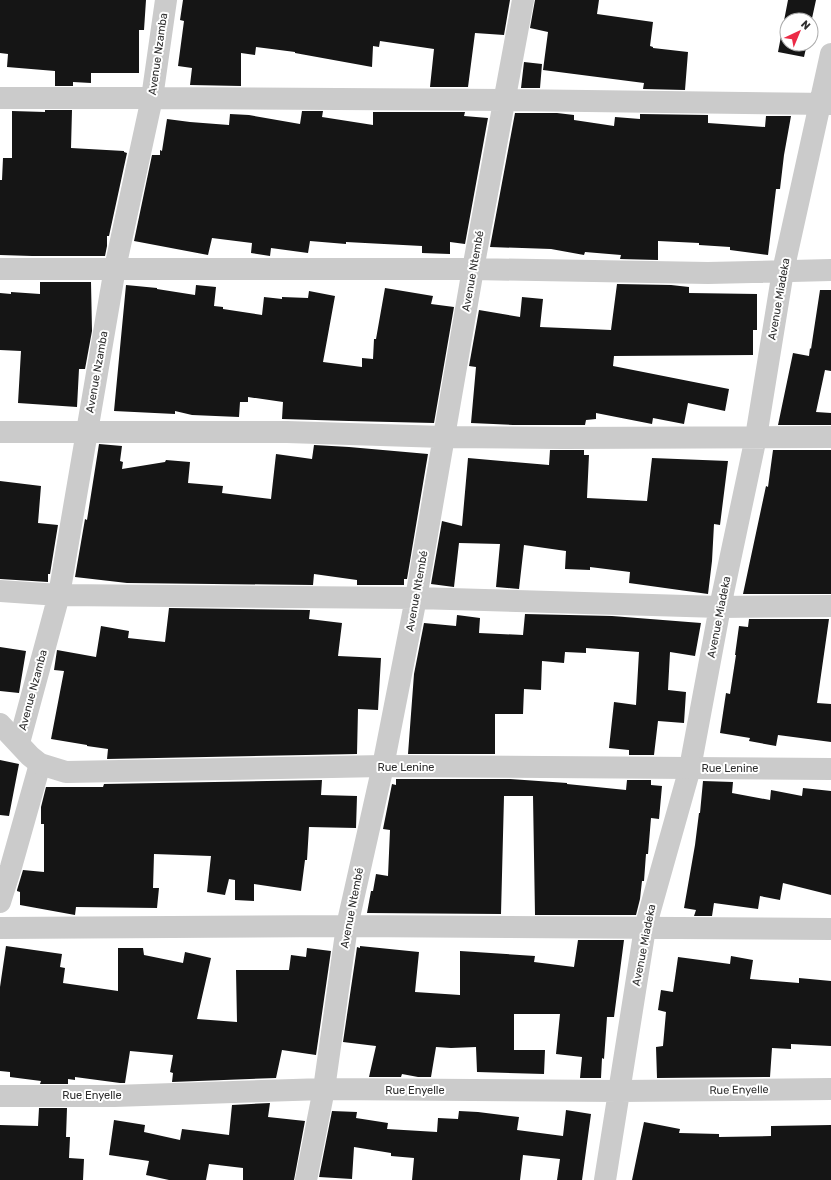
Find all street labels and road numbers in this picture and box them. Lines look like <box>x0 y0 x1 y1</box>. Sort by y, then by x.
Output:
street label: Avenue Nzamba <box>146 12 170 96</box>
street label: Avenue Ntembé <box>459 230 487 312</box>
street label: Avenue Miadeka <box>765 257 793 341</box>
street label: Avenue Nzamba <box>83 330 111 414</box>
street label: Avenue Ntembé <box>403 550 431 632</box>
street label: Avenue Miadeka <box>705 575 733 659</box>
street label: Avenue Nzamba <box>16 648 50 732</box>
street label: Rue Lenine <box>377 761 435 774</box>
street label: Rue Lenine <box>701 762 759 775</box>
street label: Avenue Ntembé <box>338 867 366 949</box>
street label: Avenue Miadeka <box>630 903 658 987</box>
street label: Rue Enyelle <box>709 1083 769 1097</box>
street label: Rue Enyelle <box>385 1084 445 1097</box>
street label: Rue Enyelle <box>62 1089 122 1102</box>

